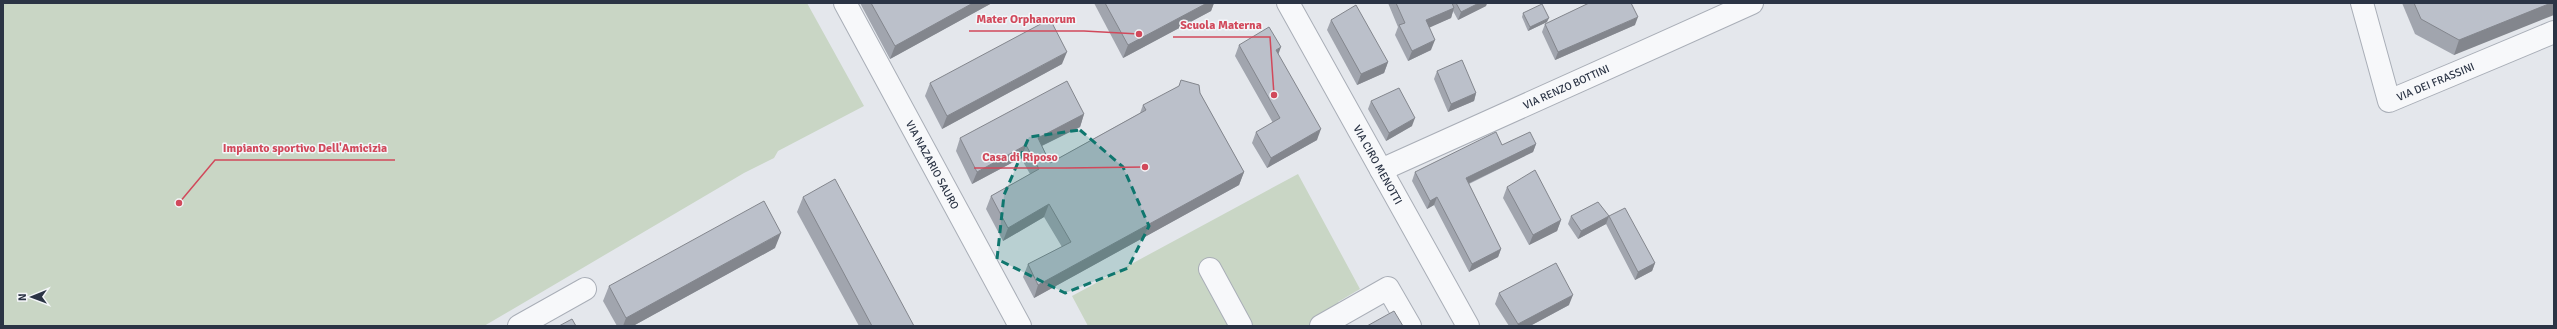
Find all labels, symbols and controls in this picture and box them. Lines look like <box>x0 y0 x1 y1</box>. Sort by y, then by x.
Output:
callout: Mater Orphanorum <box>969 7 1084 31</box>
text: Mater Orphanorum <box>976 12 1076 27</box>
callout: Scuola Materna <box>1173 13 1270 37</box>
text: Scuola Materna <box>1180 18 1262 33</box>
street label: VIA DEI FRASSINI <box>2395 60 2476 104</box>
street label: VIA RENZO BOTTINI <box>1521 62 1612 112</box>
street label: VIA NAZARIO SAURO <box>903 118 962 212</box>
street label: VIA CIRO MENOTTI <box>1350 123 1405 207</box>
callout: Impianto sportivo Dell'Amicizia <box>215 136 395 160</box>
text: Impianto sportivo Dell'Amicizia <box>223 141 387 156</box>
callout: Casa di Riposo <box>974 144 1066 168</box>
text: Casa di Riposo <box>982 150 1058 165</box>
north arrow <box>12 277 52 317</box>
text: N <box>16 293 29 301</box>

